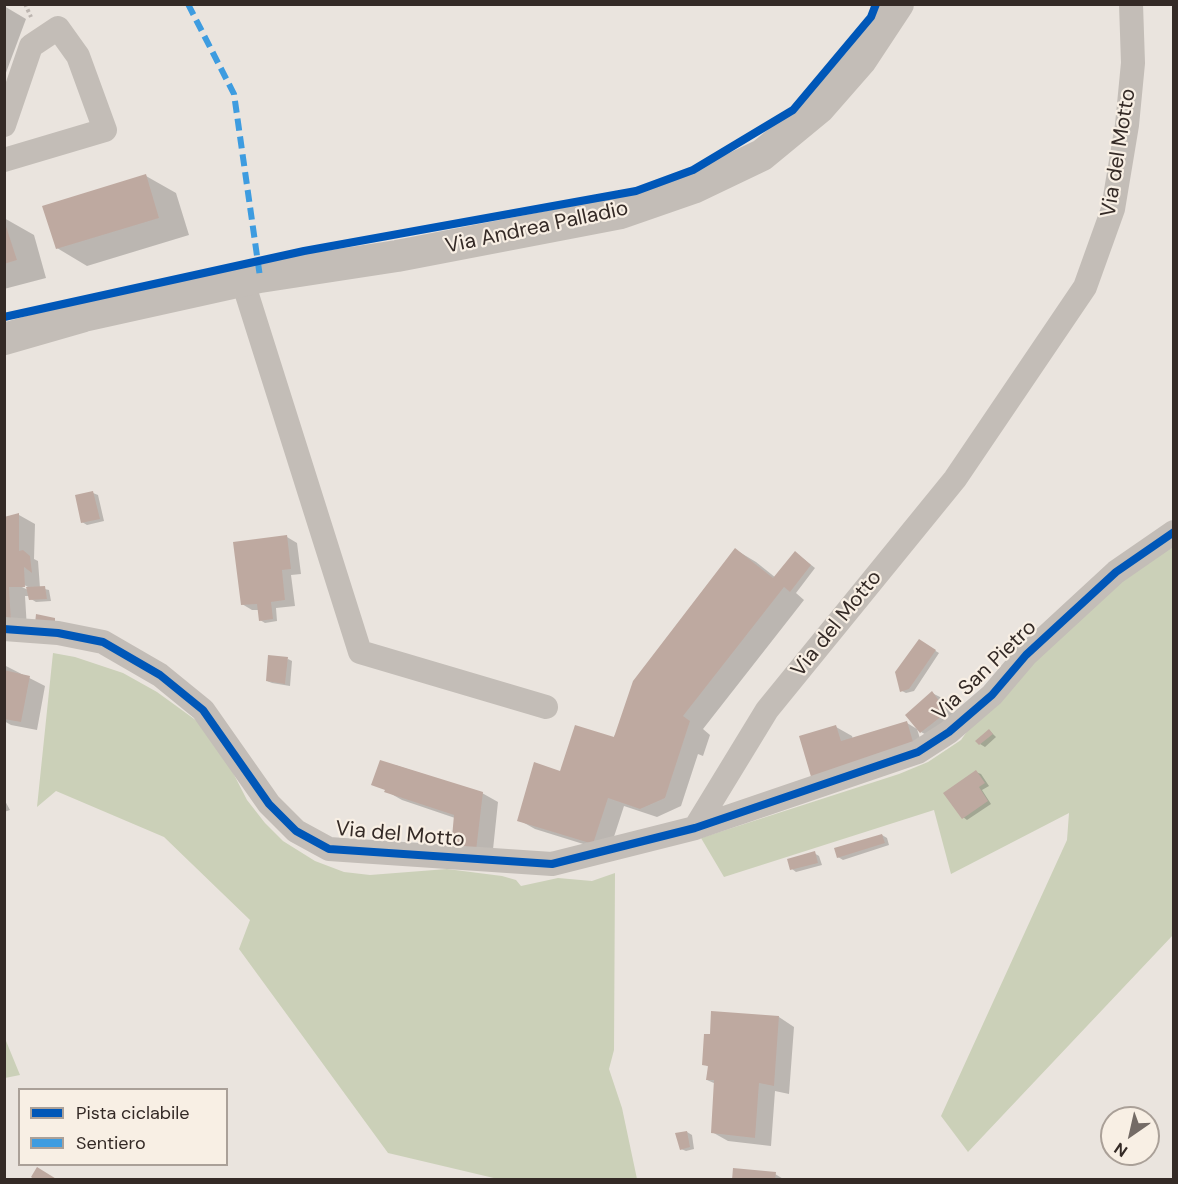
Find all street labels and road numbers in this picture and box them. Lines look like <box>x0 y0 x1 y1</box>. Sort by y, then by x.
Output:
street label: Via del Motto <box>1096 87 1142 219</box>
street label: Via Andrea Palladio <box>443 196 631 260</box>
street label: Via del Motto <box>786 566 888 682</box>
street label: Via San Pietro <box>928 615 1042 727</box>
street label: Via del Motto <box>334 817 466 853</box>

